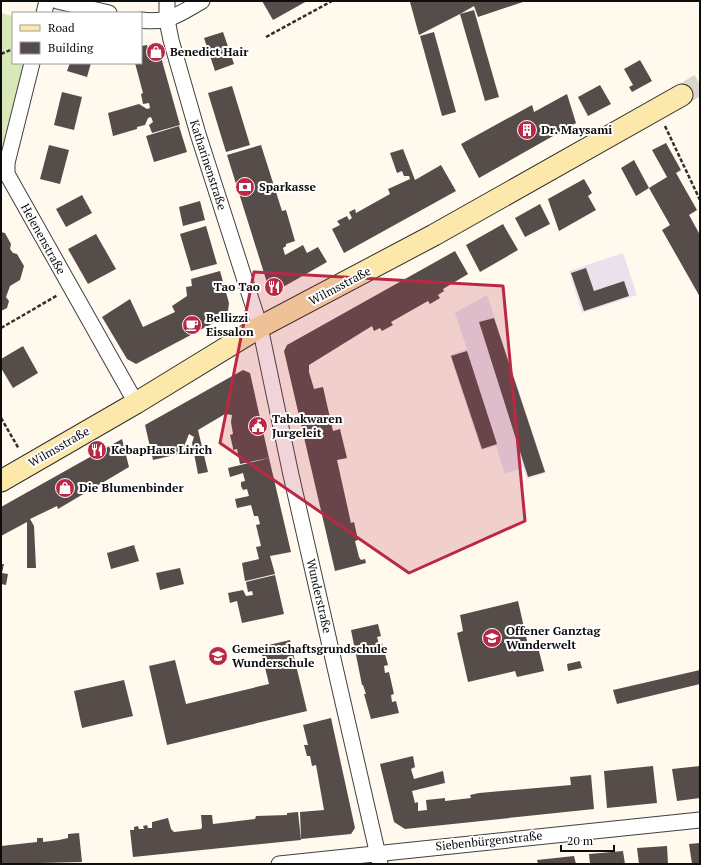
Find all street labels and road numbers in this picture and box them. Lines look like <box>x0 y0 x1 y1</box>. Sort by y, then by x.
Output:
street label: Katharinenstraße <box>187 118 230 212</box>
street label: Helenenstraße <box>18 201 69 277</box>
street label: Wilmsstraße <box>306 263 373 308</box>
street label: Wilmsstraße <box>26 423 92 470</box>
street label: Wunderstraße <box>304 557 335 634</box>
street label: Siebenbürgenstraße <box>435 827 543 854</box>

